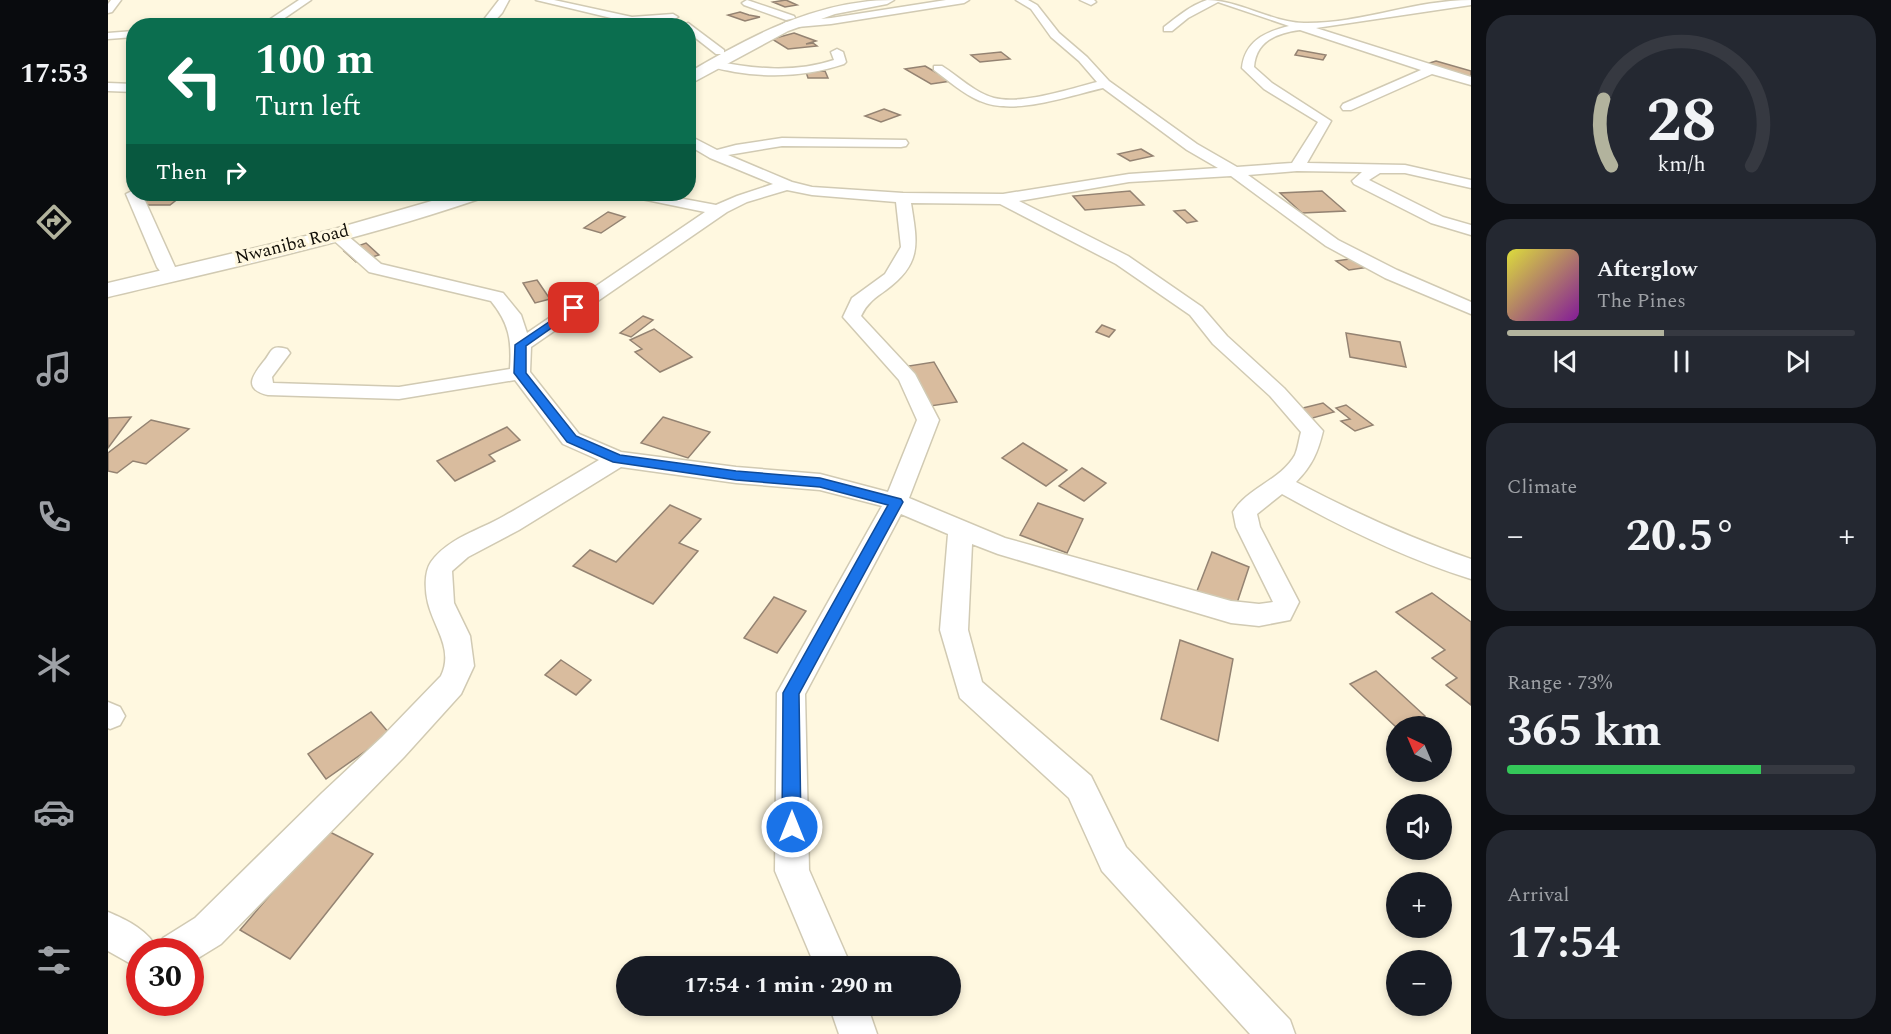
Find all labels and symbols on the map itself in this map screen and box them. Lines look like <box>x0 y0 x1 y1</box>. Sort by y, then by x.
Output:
street label: Nwaniba Road <box>232 217 352 271</box>
pin <box>548 282 599 333</box>
north arrow <box>1386 716 1452 782</box>
position arrow <box>760 795 824 859</box>
speed limit sign: 30 <box>126 938 204 1016</box>

